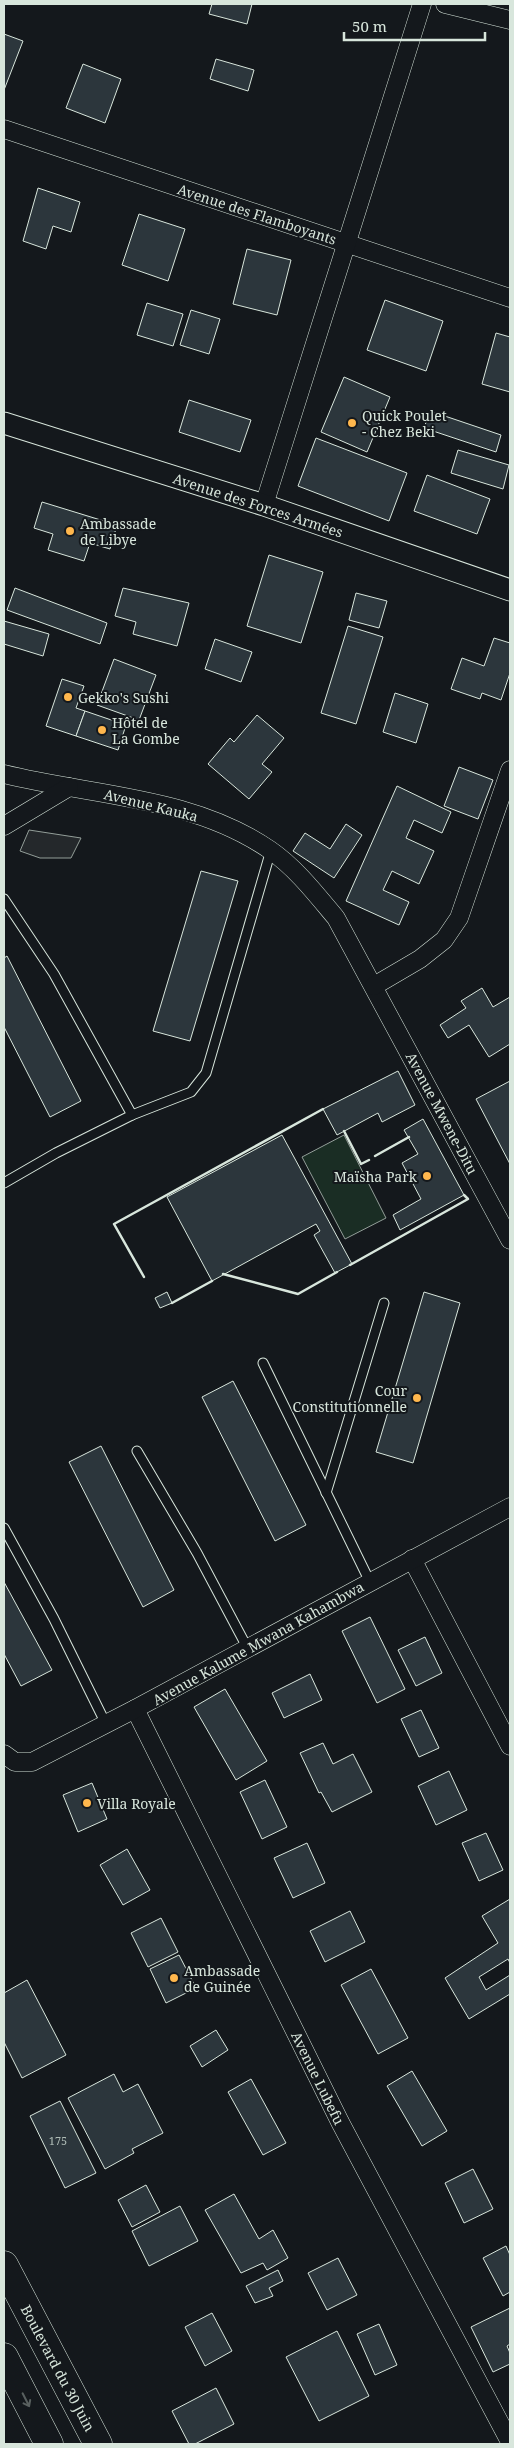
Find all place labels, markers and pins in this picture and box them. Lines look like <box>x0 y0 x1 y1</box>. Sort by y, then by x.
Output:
place label: Quick Poulet - Chez Beki <box>362 406 447 441</box>
marker: Quick Poulet - Chez Beki <box>346 417 358 429</box>
place label: Ambassade de Libye <box>80 514 156 549</box>
marker: Ambassade de Libye <box>64 525 76 537</box>
place label: Gekko's Sushi <box>78 688 169 707</box>
marker: Gekko's Sushi <box>62 691 74 703</box>
place label: Hôtel de La Gombe <box>112 713 180 748</box>
marker: Hôtel de La Gombe <box>96 724 108 736</box>
place label: Maïsha Park <box>334 1167 418 1186</box>
marker: Maïsha Park <box>421 1170 433 1182</box>
place label: Cour Constitutionnelle <box>293 1381 407 1416</box>
marker: Cour Constitutionnelle <box>411 1392 423 1404</box>
place label: Villa Royale <box>97 1794 176 1813</box>
marker: Villa Royale <box>81 1797 93 1809</box>
place label: Ambassade de Guinée <box>184 1961 260 1996</box>
marker: Ambassade de Guinée <box>168 1972 180 1984</box>

